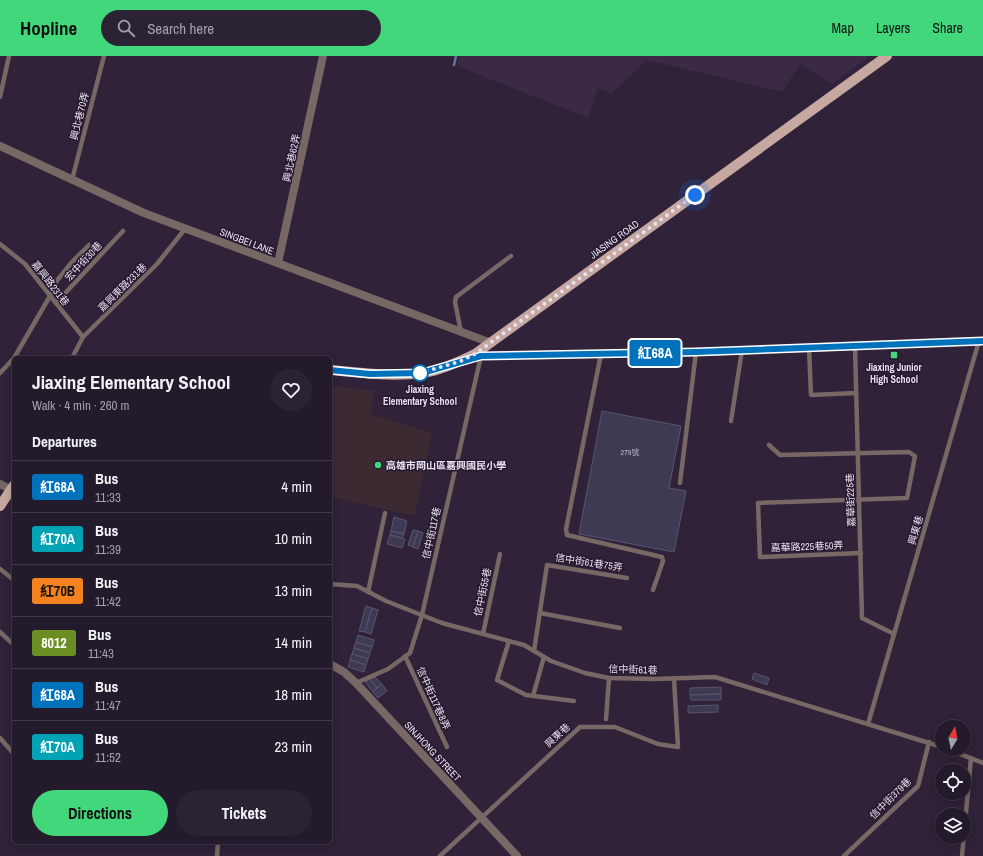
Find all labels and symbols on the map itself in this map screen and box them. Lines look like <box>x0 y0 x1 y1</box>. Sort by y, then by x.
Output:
street label: 興北巷70弄 <box>67 91 92 142</box>
street label: 興北巷62弄 <box>280 133 303 183</box>
your location <box>685 185 705 205</box>
street label: JIASING ROAD <box>587 217 642 262</box>
street label: SINGBEI LANE <box>218 225 276 258</box>
street label: 宏中街30巷 <box>62 239 105 284</box>
street label: 嘉興路231巷 <box>29 258 72 308</box>
street label: 嘉興東路231巷 <box>95 260 149 314</box>
line badge: 紅68A <box>627 340 683 366</box>
marker: Jiaxing Junior High School <box>889 350 899 360</box>
place label: Jiaxing Junior High School <box>866 361 923 386</box>
marker: Jiaxing Elementary School <box>411 364 429 382</box>
place label: Jiaxing Elementary School <box>383 383 457 408</box>
house number: 279號 <box>621 447 639 457</box>
place label: 高雄市岡山區嘉興國民小學 <box>386 459 506 472</box>
marker: 高雄市岡山區嘉興國民小學 <box>373 460 383 470</box>
street label: 嘉華街225巷 <box>843 473 858 527</box>
street label: 信中街117巷 <box>419 506 444 560</box>
street label: 興東巷 <box>905 514 926 546</box>
street label: 嘉華路225巷50弄 <box>770 539 844 554</box>
street label: 信中街61巷75弄 <box>554 551 624 574</box>
street label: 信中街55巷 <box>471 567 494 617</box>
street label: 信中街61巷 <box>608 662 658 677</box>
street label: 信中街117巷8弄 <box>414 665 453 732</box>
street label: SINJHONG STREET <box>402 719 464 784</box>
street label: 興東巷 <box>542 720 573 750</box>
north arrow <box>935 720 971 756</box>
street label: 信中街379巷 <box>867 775 914 822</box>

